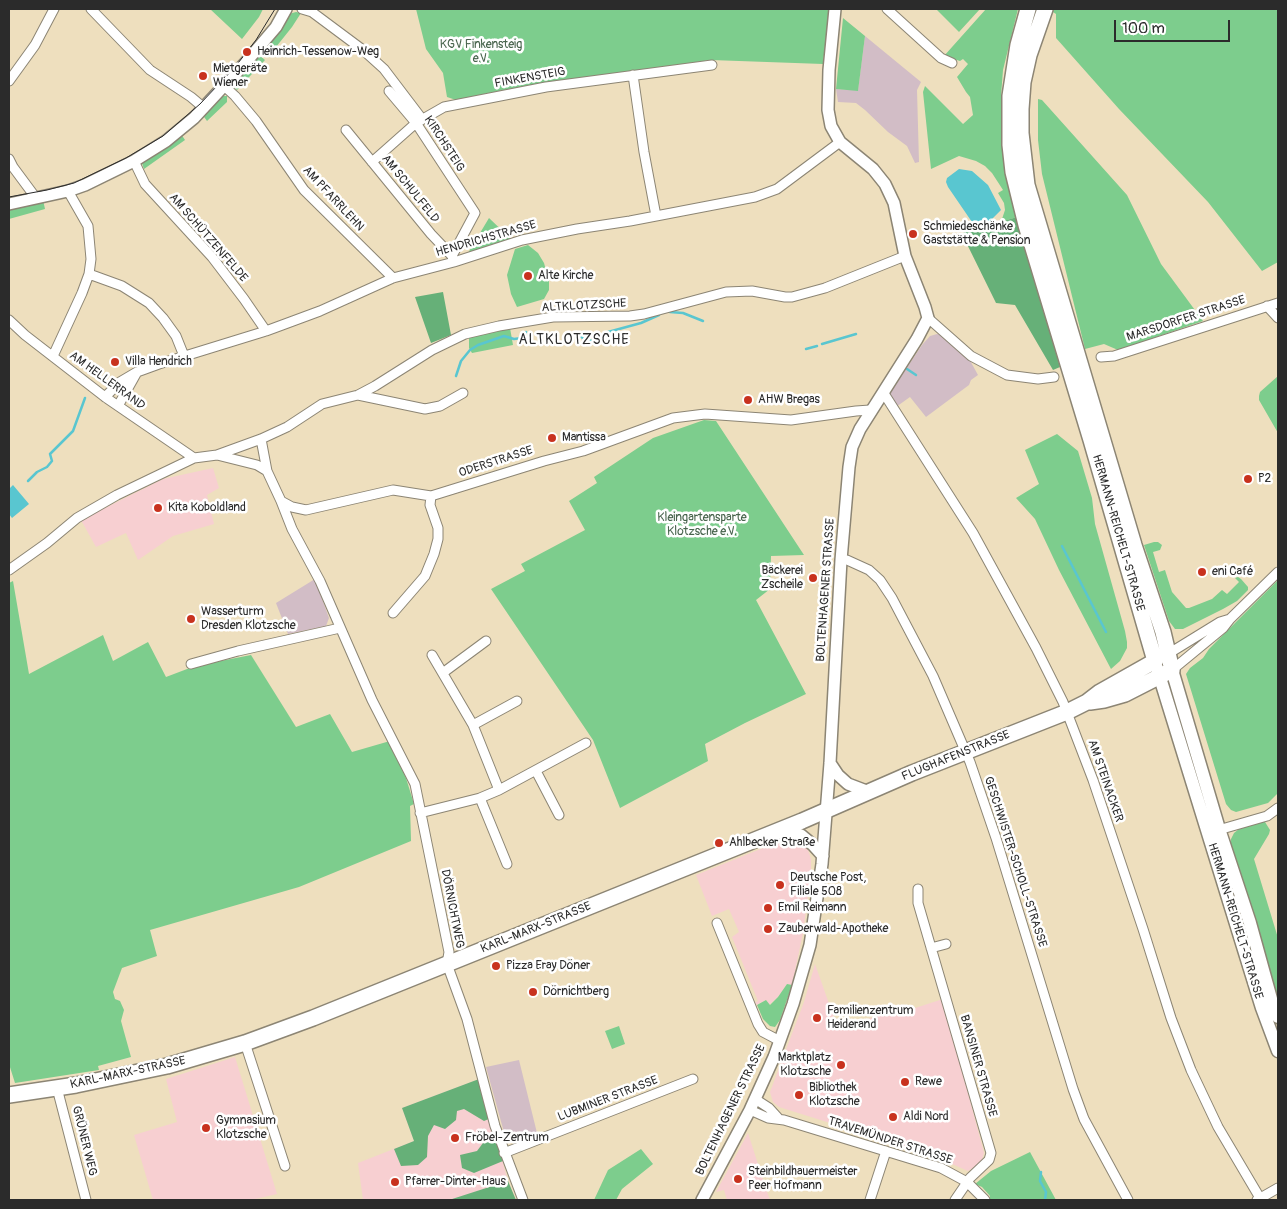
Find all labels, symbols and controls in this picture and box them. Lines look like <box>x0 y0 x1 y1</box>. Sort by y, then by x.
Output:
scale bar <box>1117 10 1233 42</box>
text: 100 m <box>1122 19 1165 38</box>
park label: KGV Finkensteig e.V. <box>440 38 522 66</box>
place label: Heinrich-Tessenow-Weg <box>257 45 379 59</box>
marker: Heinrich-Tessenow-Weg <box>241 46 253 58</box>
place label: Mietgeräte Wiener <box>213 62 267 90</box>
street label: FINKENSTEIG <box>493 65 567 91</box>
marker: Mietgeräte Wiener <box>197 70 209 82</box>
street label: KIRCHSTEIG <box>421 113 467 175</box>
street label: AM SCHULFELD <box>378 152 442 226</box>
street label: AM PFARRLEHN <box>299 164 367 234</box>
street label: AM SCHÜTZENFELDE <box>166 191 250 285</box>
street label: HENDRICHSTRASSE <box>434 218 538 260</box>
place label: Schmiedeschänke Gaststätte & Pension <box>923 220 1030 248</box>
marker: Schmiedeschänke Gaststätte & Pension <box>907 228 919 240</box>
place label: Alte Kirche <box>538 269 593 283</box>
marker: Alte Kirche <box>522 270 534 282</box>
street label: MARSDORFER STRASSE <box>1125 293 1247 345</box>
street label: ALTKLOTZSCHE <box>541 297 627 315</box>
district label: ALTKLOTZSCHE <box>517 332 631 348</box>
street label: AM HELLERRAND <box>66 349 148 413</box>
place label: Villa Hendrich <box>125 355 192 369</box>
marker: Villa Hendrich <box>109 356 121 368</box>
place label: AHW Bregas <box>758 393 820 407</box>
marker: AHW Bregas <box>742 394 754 406</box>
place label: Mantissa <box>562 431 606 445</box>
marker: Mantissa <box>546 432 558 444</box>
street label: ODERSTRASSE <box>457 443 535 481</box>
street label: HERMANN-REICHELT-STRASSE <box>1089 453 1147 613</box>
place label: P2 <box>1258 472 1271 486</box>
marker: P2 <box>1242 473 1254 485</box>
place label: Kita Koboldland <box>168 501 246 515</box>
marker: Kita Koboldland <box>152 502 164 514</box>
park label: Kleingartensparte Klotzsche e.V. <box>657 511 747 539</box>
street label: BOLTENHAGENER STRASSE <box>814 518 838 662</box>
place label: Bäckerei Zscheile <box>761 564 803 592</box>
place label: eni Café <box>1212 565 1253 579</box>
marker: eni Café <box>1196 566 1208 578</box>
marker: Bäckerei Zscheile <box>807 572 819 584</box>
place label: Wasserturm Dresden Klotzsche <box>201 605 296 633</box>
marker: Wasserturm Dresden Klotzsche <box>185 613 197 625</box>
street label: FLUGHAFENSTRASSE <box>900 728 1012 784</box>
street label: AM STEINACKER <box>1084 738 1126 824</box>
street label: GESCHWISTER-SCHOLL-STRASSE <box>981 775 1049 949</box>
place label: Ahlbecker Straße <box>729 836 815 850</box>
marker: Ahlbecker Straße <box>713 837 725 849</box>
street label: HERMANN-REICHELT-STRASSE <box>1204 841 1266 1001</box>
street label: DÖRNICHTWEG <box>437 868 467 950</box>
place label: Deutsche Post, Filiale 508 <box>790 871 866 899</box>
marker: Deutsche Post, Filiale 508 <box>774 879 786 891</box>
street label: KARL-MARX-STRASSE <box>479 899 593 957</box>
place label: Emil Reimann <box>778 901 847 915</box>
marker: Emil Reimann <box>762 902 774 914</box>
place label: Zauberwald-Apotheke <box>778 922 888 936</box>
marker: Zauberwald-Apotheke <box>762 923 774 935</box>
place label: Pizza Eray Döner <box>506 959 590 973</box>
marker: Pizza Eray Döner <box>490 960 502 972</box>
place label: Dörnichtberg <box>543 985 609 999</box>
marker: Dörnichtberg <box>527 986 539 998</box>
place label: Familienzentrum Heiderand <box>827 1004 913 1032</box>
marker: Familienzentrum Heiderand <box>811 1012 823 1024</box>
street label: BANSINER STRASSE <box>957 1013 999 1119</box>
street label: BOLTENHAGENER STRASSE <box>693 1042 769 1178</box>
place label: Marktplatz Klotzsche <box>778 1051 831 1079</box>
street label: KARL-MARX-STRASSE <box>69 1054 187 1092</box>
marker: Marktplatz Klotzsche <box>835 1059 847 1071</box>
street label: LUBMINER STRASSE <box>556 1073 660 1125</box>
place label: Rewe <box>915 1075 942 1089</box>
marker: Rewe <box>899 1076 911 1088</box>
place label: Bibliothek Klotzsche <box>809 1081 860 1109</box>
marker: Bibliothek Klotzsche <box>793 1089 805 1101</box>
street label: GRÜNER WEG <box>68 1105 100 1177</box>
place label: Aldi Nord <box>903 1110 949 1124</box>
marker: Aldi Nord <box>887 1111 899 1123</box>
place label: Gymnasium Klotzsche <box>216 1114 276 1142</box>
street label: TRAVEMÜNDER STRASSE <box>826 1114 954 1168</box>
marker: Gymnasium Klotzsche <box>200 1122 212 1134</box>
place label: Fröbel-Zentrum <box>465 1131 549 1145</box>
marker: Fröbel-Zentrum <box>449 1132 461 1144</box>
place label: Steinbildhauermeister Peer Hofmann <box>748 1165 858 1193</box>
marker: Steinbildhauermeister Peer Hofmann <box>732 1173 744 1185</box>
place label: Pfarrer-Dinter-Haus <box>405 1175 506 1189</box>
marker: Pfarrer-Dinter-Haus <box>389 1176 401 1188</box>

